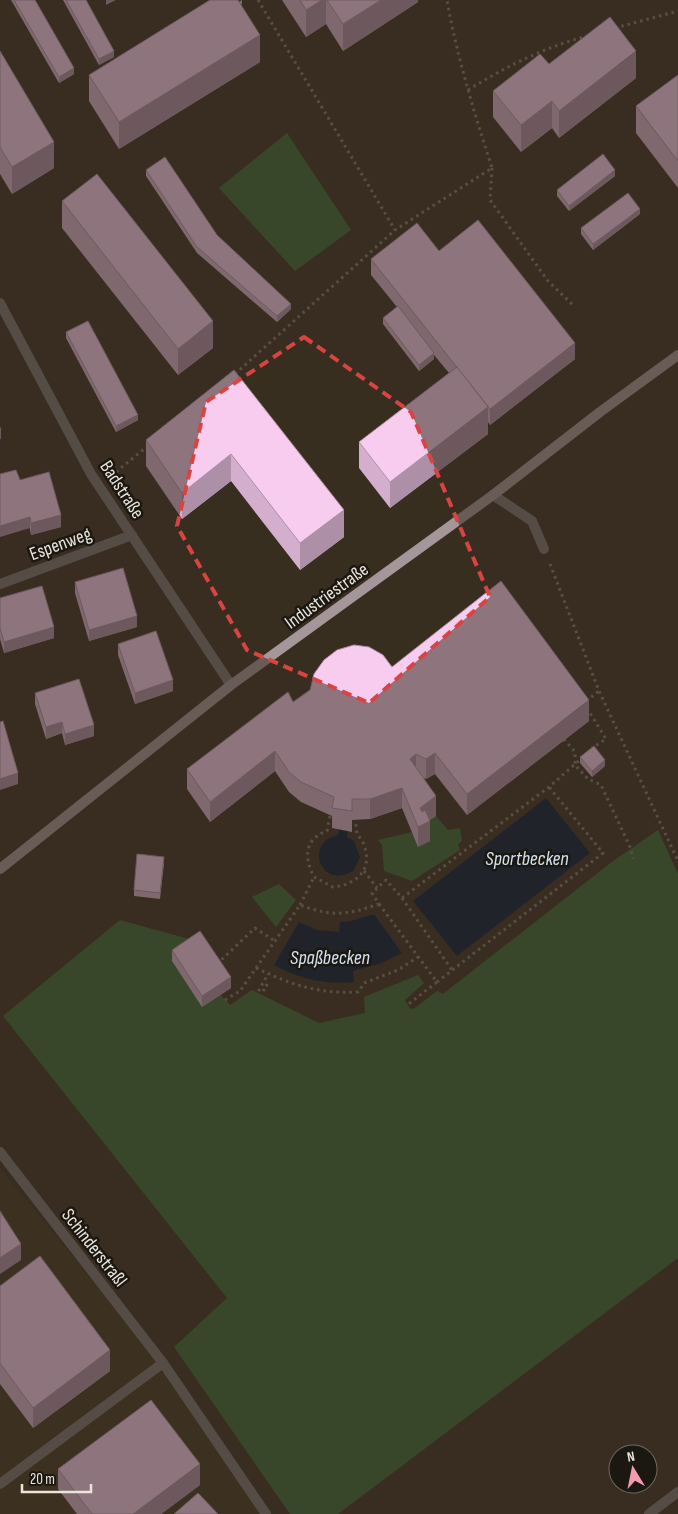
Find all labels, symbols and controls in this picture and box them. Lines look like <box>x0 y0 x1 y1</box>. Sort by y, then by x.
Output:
street label: Badstraße <box>95 457 149 523</box>
street label: Espenweg <box>26 523 95 566</box>
street label: Industriestraße <box>281 558 373 634</box>
water label: Sportbecken <box>485 847 569 871</box>
water label: Spaßbecken <box>290 946 370 970</box>
street label: Schinderstraßl <box>56 1204 131 1292</box>
north arrow <box>608 1444 658 1494</box>
text: N <box>626 1448 636 1466</box>
scale bar <box>22 1462 91 1494</box>
text: 20 m <box>30 1470 55 1489</box>

